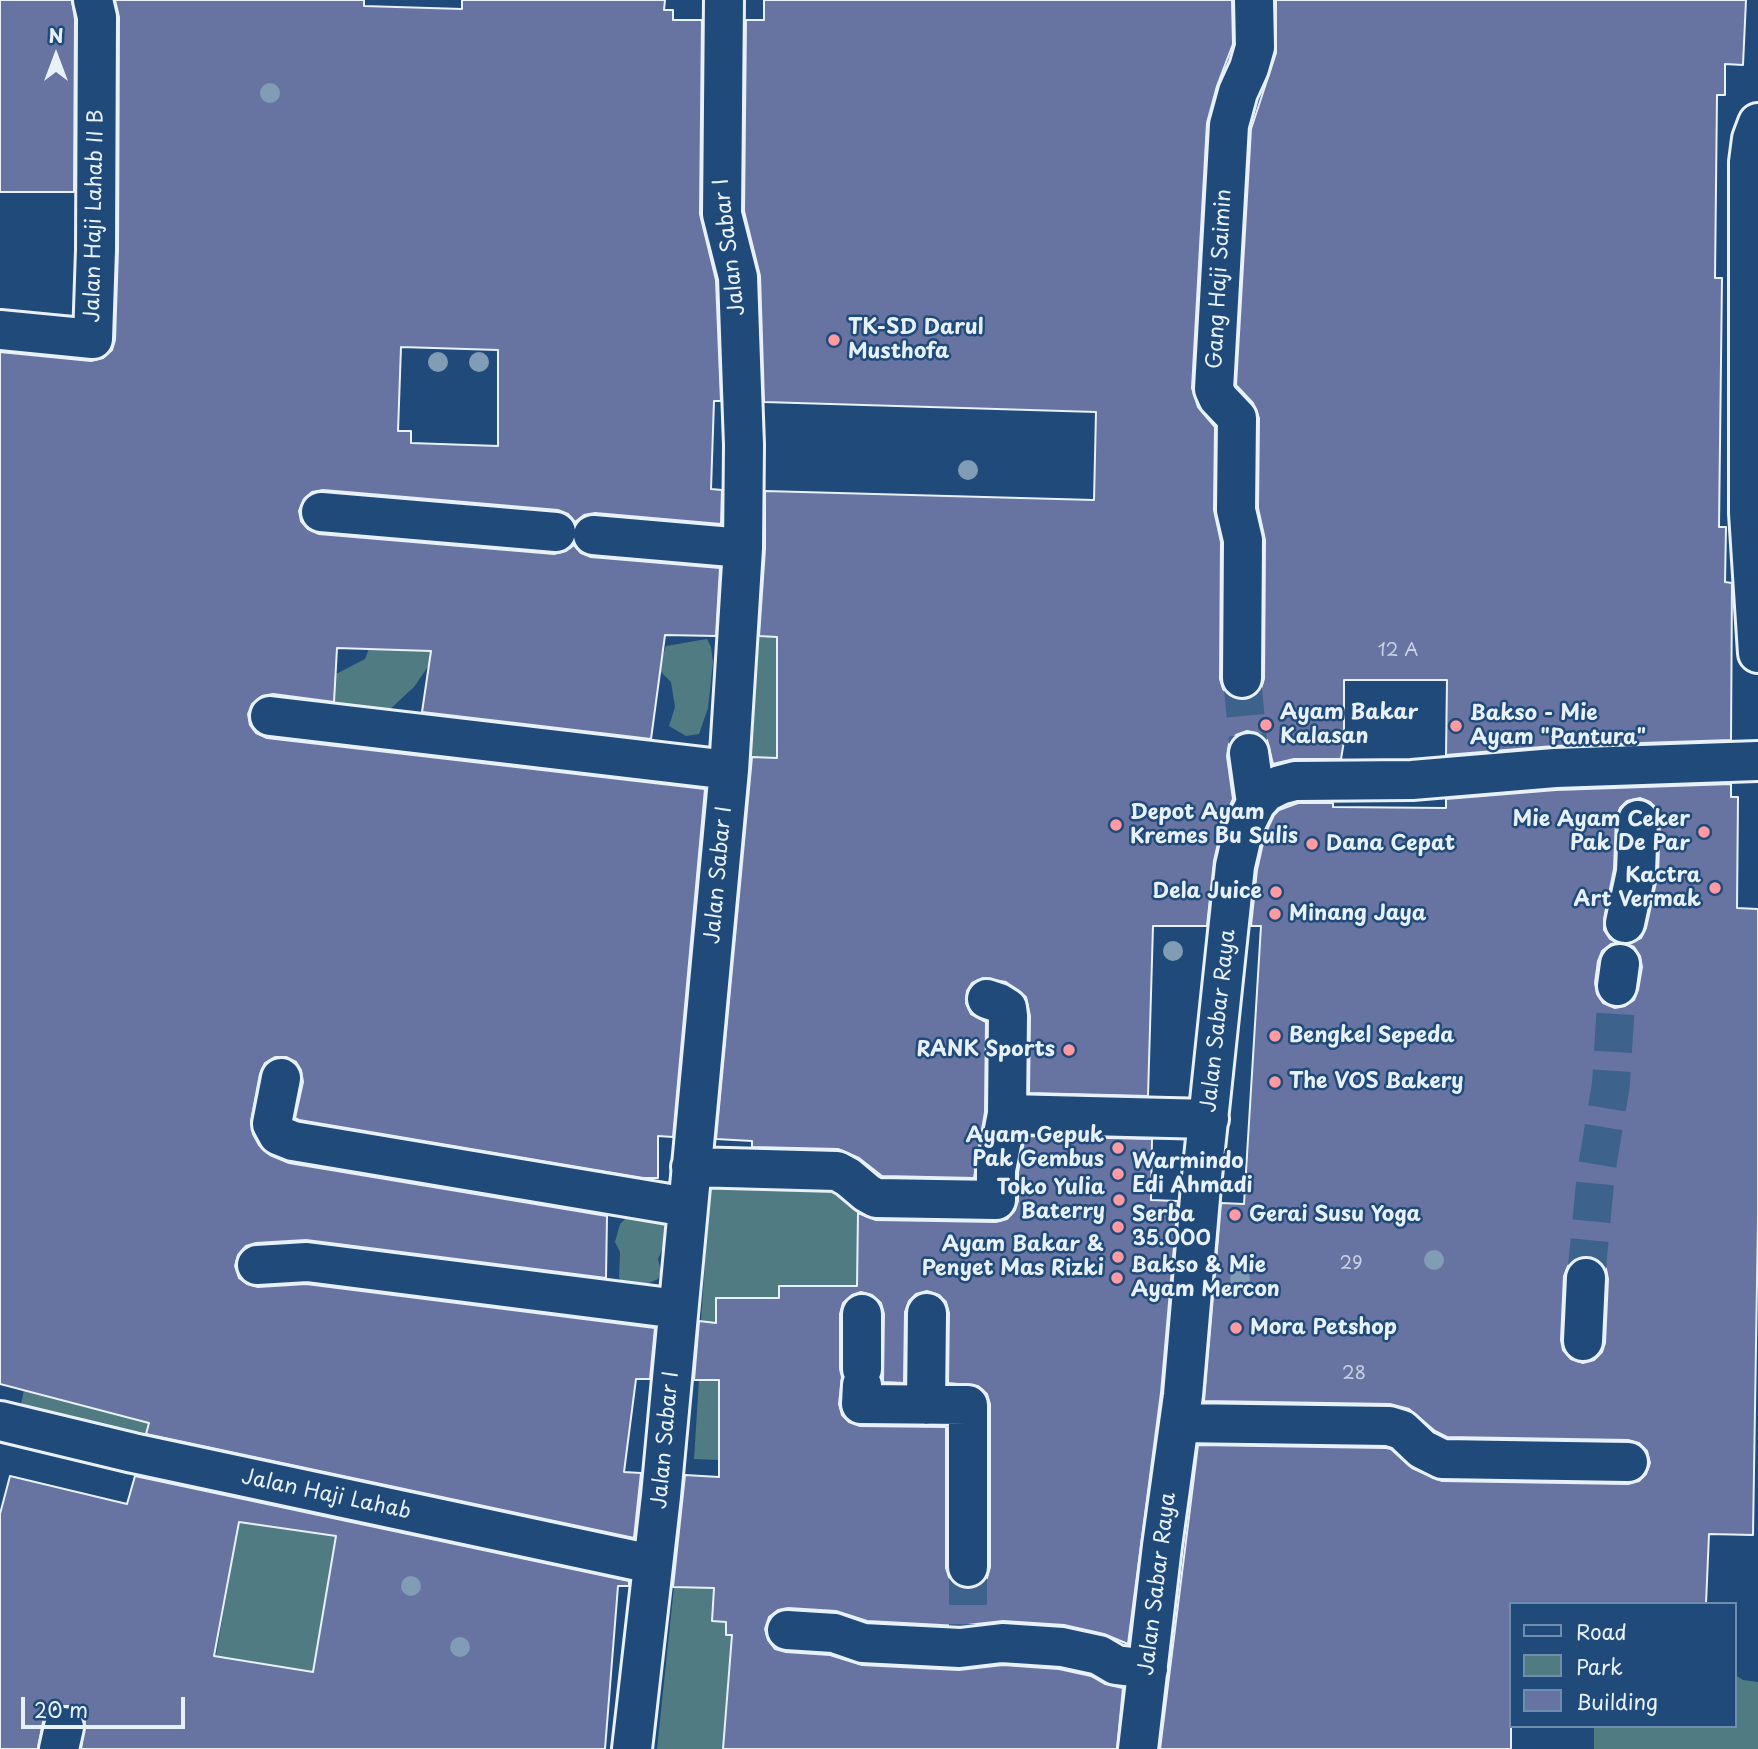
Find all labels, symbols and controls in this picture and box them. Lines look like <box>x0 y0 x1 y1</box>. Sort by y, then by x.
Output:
north arrow <box>21 21 91 91</box>
text: N <box>48 21 64 49</box>
street label: Jalan Haji Lahab II B <box>81 109 109 323</box>
street label: Jalan Sabar I <box>709 177 751 317</box>
street label: Gang Haji Saimin <box>1203 188 1237 370</box>
place label: TK-SD Darul Musthofa <box>848 315 984 365</box>
marker: TK-SD Darul Musthofa <box>826 332 842 348</box>
house number: 12 A <box>1378 640 1418 662</box>
place label: Ayam Bakar Kalasan <box>1280 700 1418 750</box>
place label: Bakso - Mie Ayam "Pantura" <box>1470 701 1646 751</box>
marker: Ayam Bakar Kalasan <box>1258 717 1274 733</box>
marker: Bakso - Mie Ayam "Pantura" <box>1448 718 1464 734</box>
place label: Depot Ayam Kremes Bu Sulis <box>1130 800 1298 850</box>
street label: Jalan Sabar I <box>700 805 738 945</box>
place label: Mie Ayam Ceker Pak De Par <box>1513 807 1690 857</box>
marker: Depot Ayam Kremes Bu Sulis <box>1108 817 1124 833</box>
marker: Mie Ayam Ceker Pak De Par <box>1696 824 1712 840</box>
place label: Dana Cepat <box>1326 831 1455 857</box>
marker: Dana Cepat <box>1304 836 1320 852</box>
place label: Kactra Art Vermak <box>1574 863 1701 913</box>
place label: Dela Juice <box>1153 879 1262 905</box>
marker: Kactra Art Vermak <box>1707 880 1723 896</box>
marker: Dela Juice <box>1268 884 1284 900</box>
place label: Minang Jaya <box>1289 901 1426 927</box>
marker: Minang Jaya <box>1267 906 1283 922</box>
street label: Jalan Sabar Raya <box>1197 928 1241 1114</box>
place label: Bengkel Sepeda <box>1289 1023 1454 1049</box>
marker: Bengkel Sepeda <box>1267 1028 1283 1044</box>
place label: RANK Sports <box>917 1037 1055 1063</box>
marker: RANK Sports <box>1061 1042 1077 1058</box>
place label: The VOS Bakery <box>1289 1069 1464 1095</box>
marker: The VOS Bakery <box>1267 1074 1283 1090</box>
place label: Ayam Gepuk Pak Gembus <box>966 1123 1104 1173</box>
marker: Ayam Gepuk Pak Gembus <box>1110 1140 1126 1156</box>
place label: Warmindo Edi Ahmadi <box>1132 1149 1253 1199</box>
marker: Warmindo Edi Ahmadi <box>1110 1166 1126 1182</box>
place label: Toko Yulia Baterry <box>997 1175 1105 1225</box>
marker: Toko Yulia Baterry <box>1111 1192 1127 1208</box>
place label: Serba 35.000 <box>1132 1202 1211 1252</box>
place label: Gerai Susu Yoga <box>1249 1202 1421 1228</box>
marker: Gerai Susu Yoga <box>1227 1207 1243 1223</box>
marker: Serba 35.000 <box>1110 1219 1126 1235</box>
place label: Ayam Bakar & Penyet Mas Rizki <box>922 1232 1104 1282</box>
marker: Ayam Bakar & Penyet Mas Rizki <box>1110 1249 1126 1265</box>
place label: Bakso & Mie Ayam Mercon <box>1131 1253 1280 1303</box>
house number: 29 <box>1340 1253 1362 1275</box>
marker: Bakso & Mie Ayam Mercon <box>1109 1270 1125 1286</box>
place label: Mora Petshop <box>1250 1315 1397 1341</box>
marker: Mora Petshop <box>1228 1320 1244 1336</box>
house number: 28 <box>1342 1363 1366 1385</box>
street label: Jalan Sabar I <box>647 1370 685 1510</box>
street label: Jalan Haji Lahab <box>239 1465 413 1525</box>
street label: Jalan Sabar Raya <box>1134 1491 1182 1677</box>
legend <box>1510 1602 1737 1728</box>
text: Road <box>1576 1615 1627 1647</box>
text: Park <box>1576 1650 1623 1682</box>
scale bar <box>24 1682 189 1726</box>
text: Building <box>1576 1685 1658 1717</box>
text: 20 m <box>34 1693 88 1725</box>

